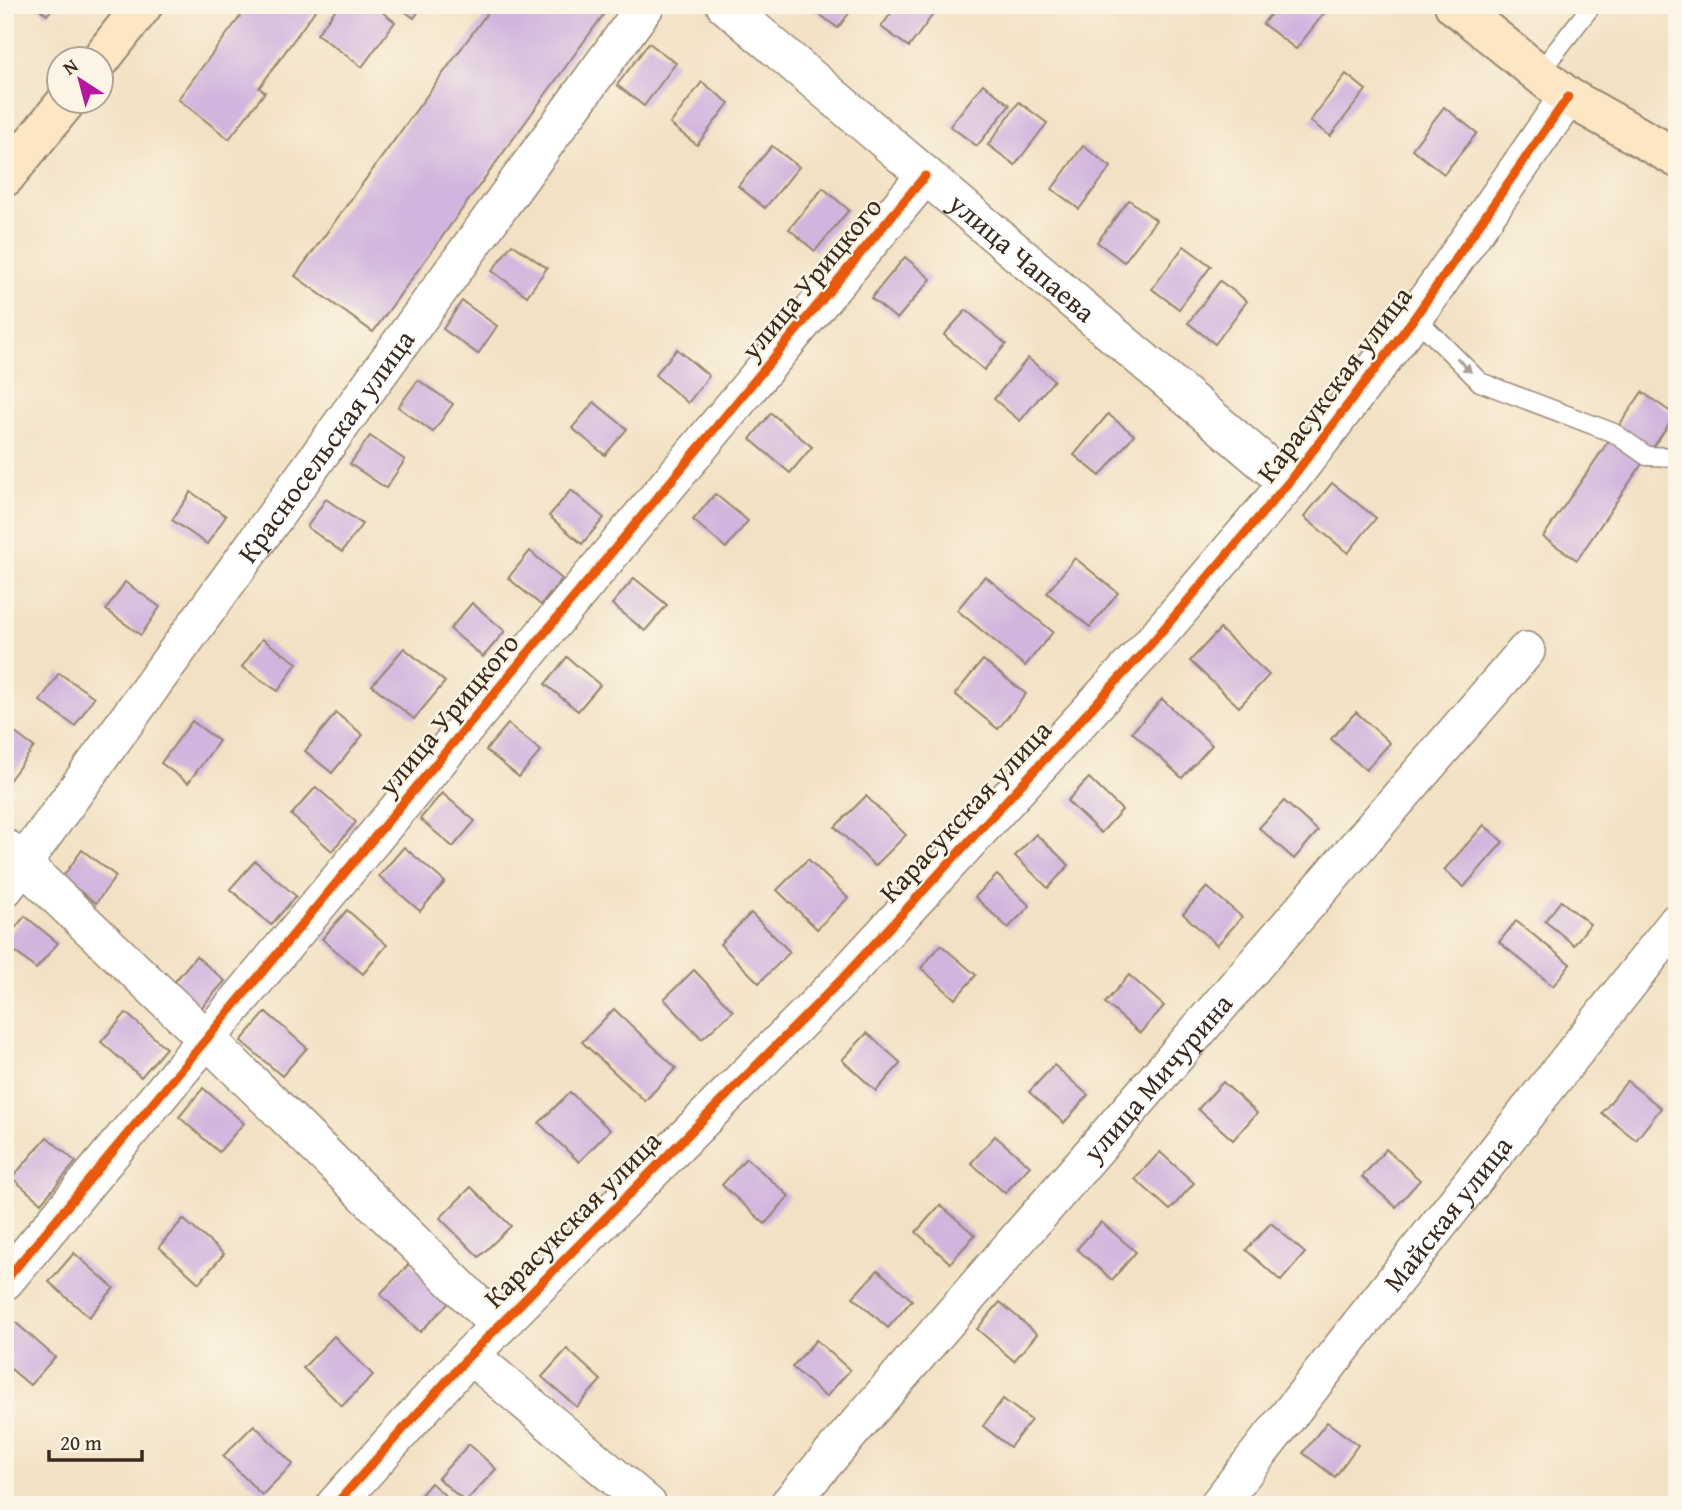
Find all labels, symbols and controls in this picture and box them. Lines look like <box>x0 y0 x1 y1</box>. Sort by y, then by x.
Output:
north arrow <box>46 46 116 116</box>
text: N <box>57 51 84 81</box>
street label: улица Чапаева <box>939 182 1106 332</box>
street label: улица Урицкого <box>729 187 891 369</box>
street label: Карасукская улица <box>1246 276 1422 491</box>
street label: Красносельская улица <box>227 320 424 571</box>
one-way arrow <box>1455 356 1472 373</box>
street label: улица Урицкого <box>366 623 528 805</box>
street label: Карасукская улица <box>869 710 1061 911</box>
street label: улица Мичурина <box>1072 983 1242 1171</box>
street label: Карасукская улица <box>473 1120 670 1317</box>
street label: Майская улица <box>1373 1126 1522 1300</box>
scale bar <box>49 1419 142 1463</box>
text: 20 m <box>60 1427 102 1458</box>

